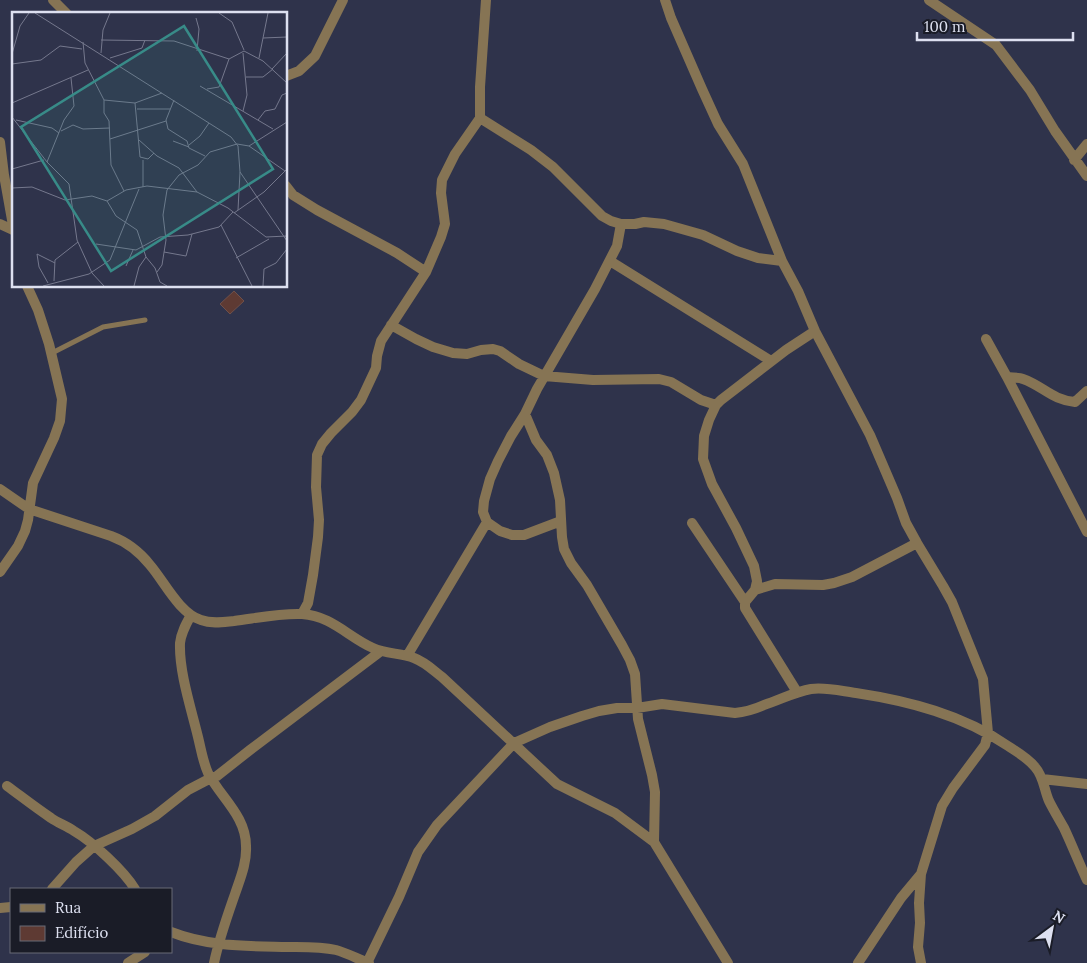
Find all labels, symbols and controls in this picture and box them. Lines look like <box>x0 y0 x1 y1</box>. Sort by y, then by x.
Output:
scale bar <box>917 10 1073 42</box>
inset map <box>12 12 288 288</box>
text: 100 m <box>924 17 965 36</box>
legend <box>10 888 172 953</box>
text: Rua <box>55 898 81 917</box>
north arrow <box>1027 903 1077 953</box>
text: N <box>1050 906 1068 928</box>
text: Edifício <box>55 923 108 942</box>

